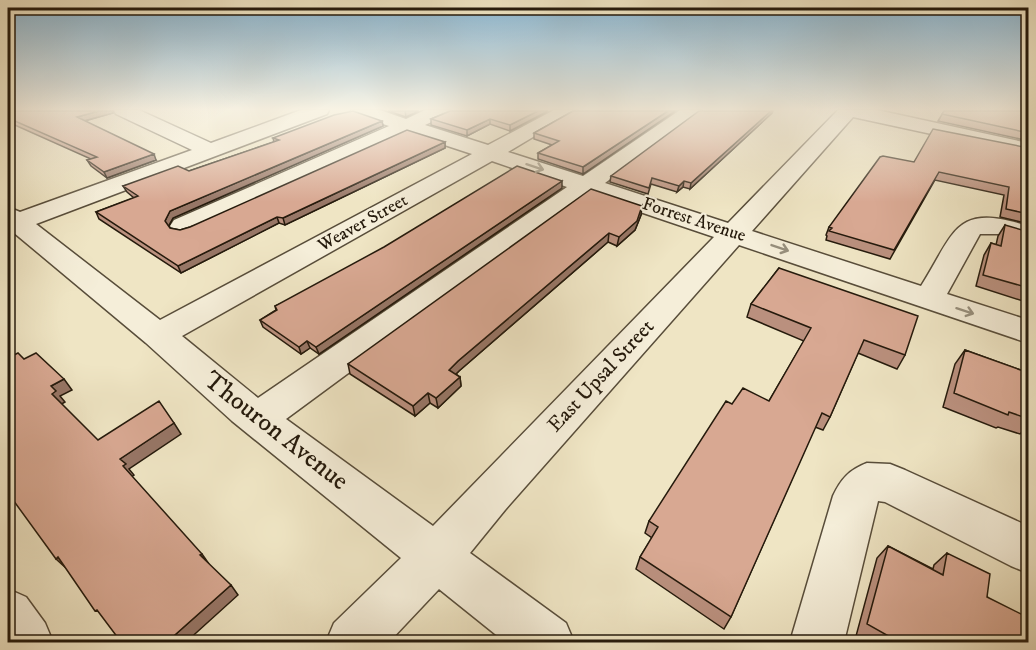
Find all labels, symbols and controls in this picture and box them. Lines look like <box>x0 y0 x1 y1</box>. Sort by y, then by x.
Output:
one-way arrow <box>525 163 544 174</box>
street label: Weaver Street <box>313 189 412 257</box>
street label: Forrest Avenue <box>639 193 749 247</box>
one-way arrow <box>770 244 789 255</box>
one-way arrow <box>955 306 974 317</box>
street label: East Upsal Street <box>542 314 660 438</box>
street label: Thouron Avenue <box>197 364 355 498</box>

